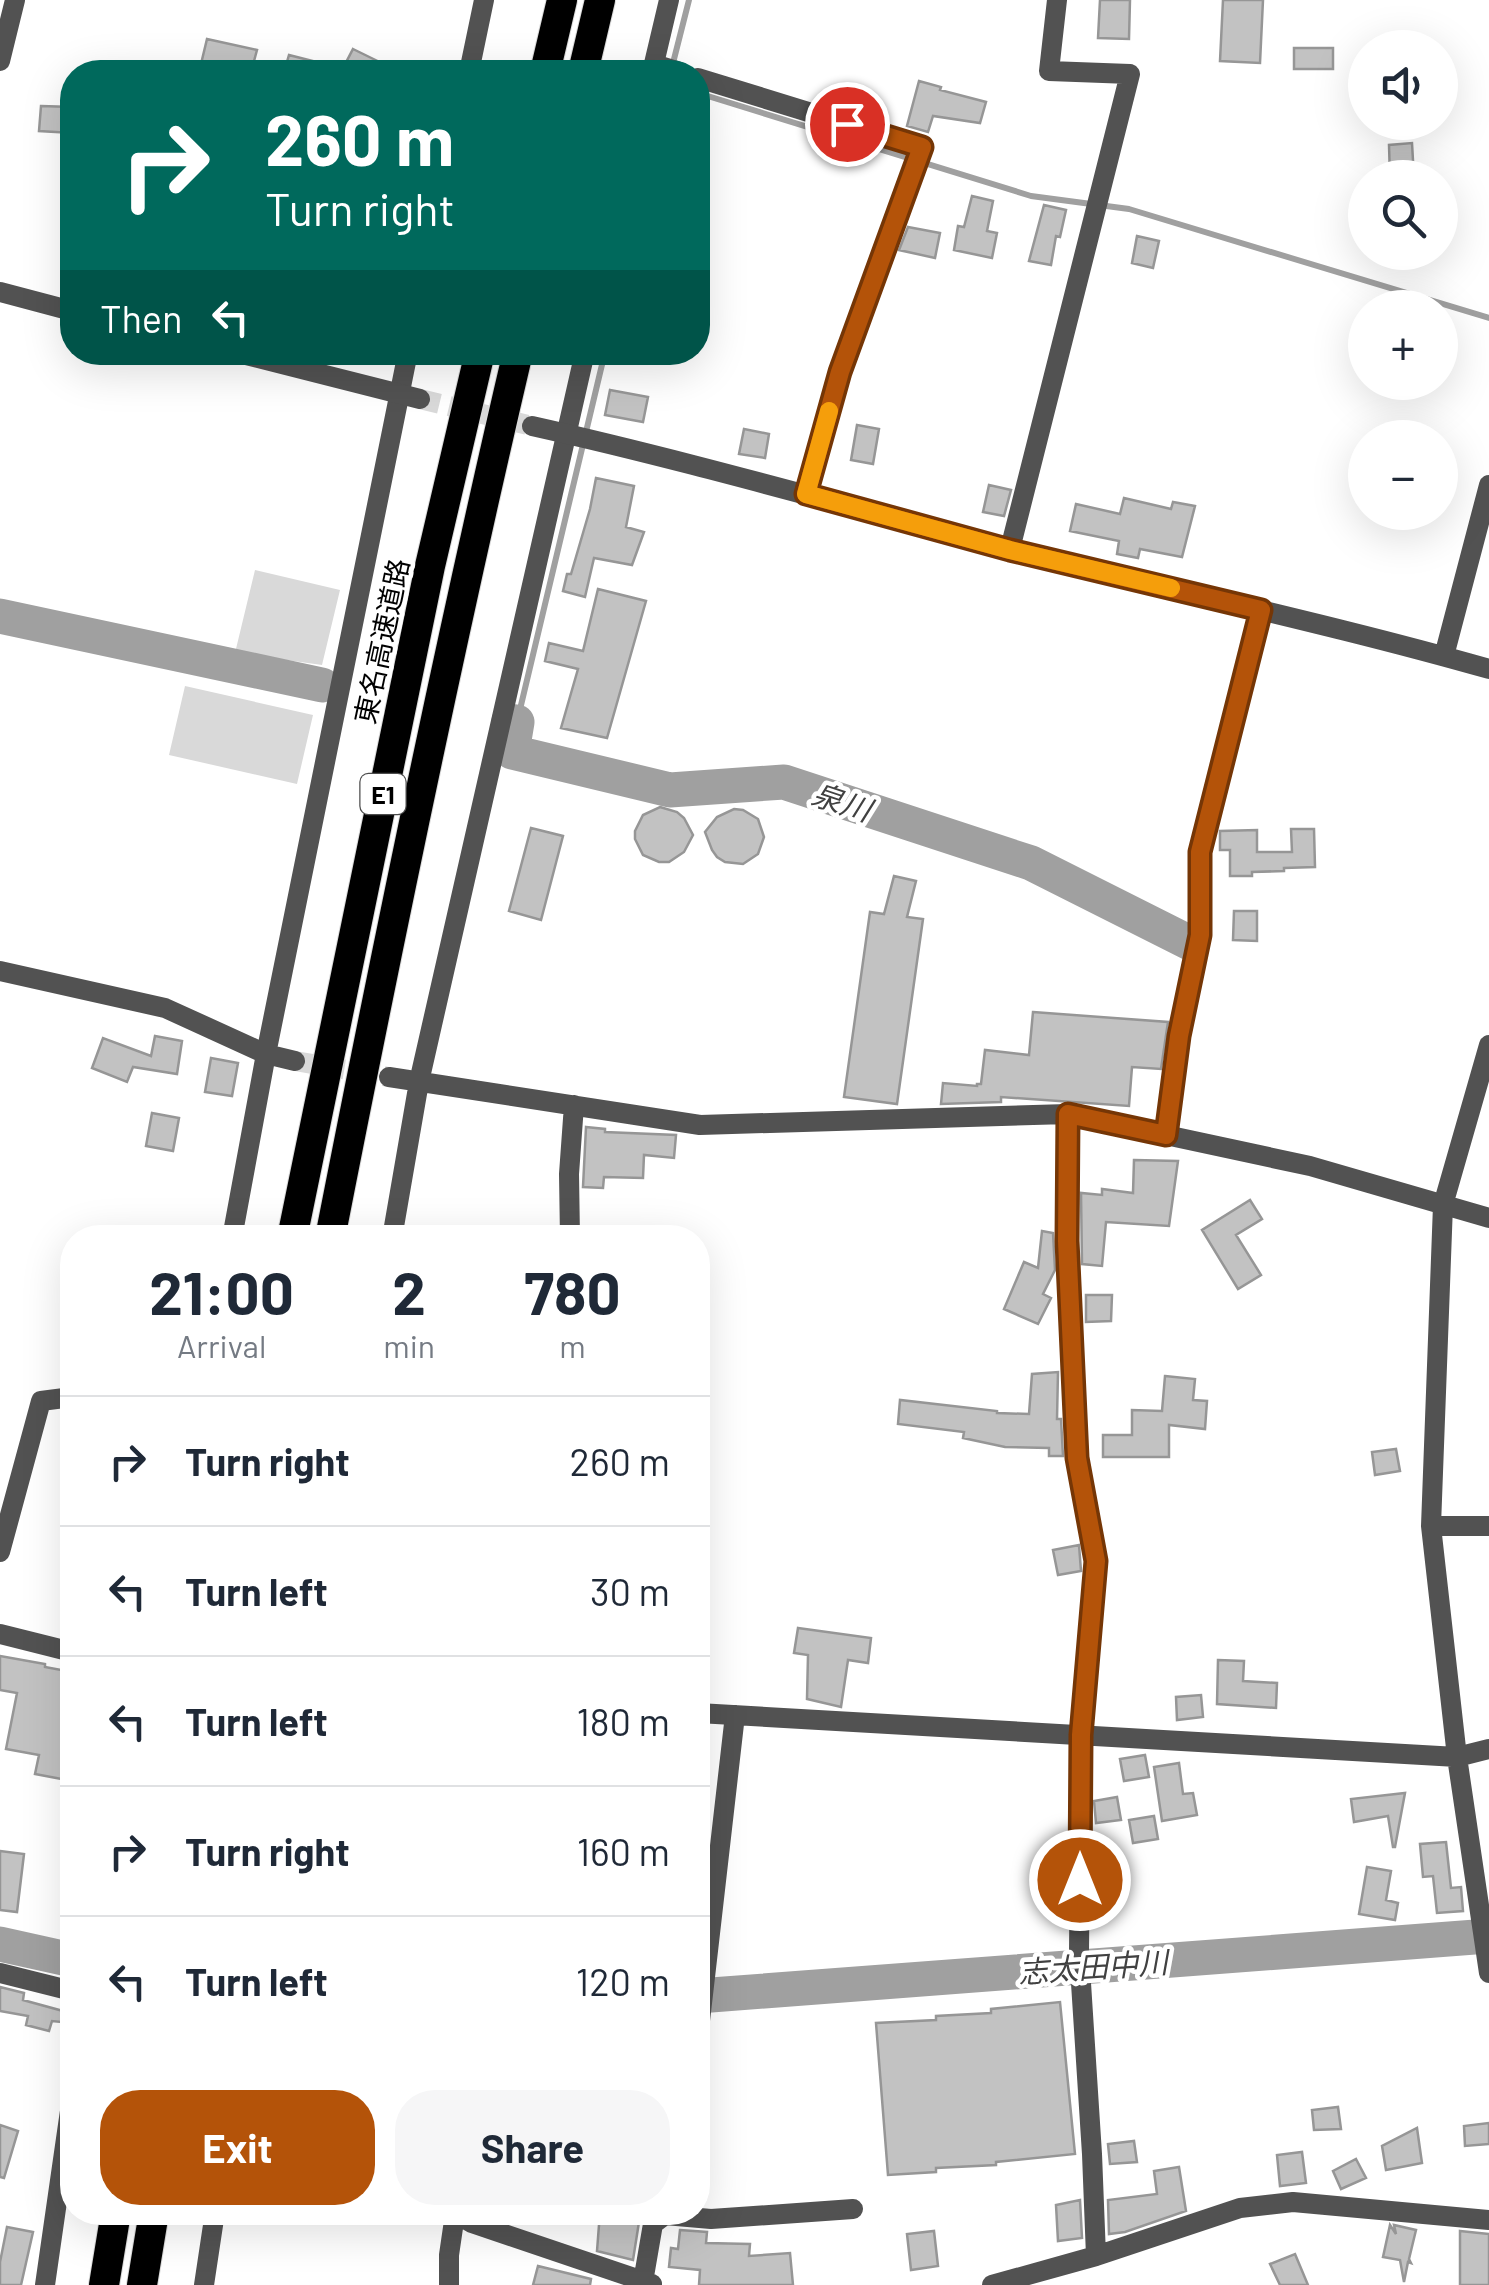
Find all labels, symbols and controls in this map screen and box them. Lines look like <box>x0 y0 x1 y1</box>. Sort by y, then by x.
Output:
map controls <box>1348 30 1458 530</box>
button: sound <box>1348 30 1458 140</box>
pin <box>805 82 890 167</box>
text: 260 m <box>265 96 454 180</box>
icon: arrive <box>820 97 875 152</box>
icon: right <box>100 100 230 230</box>
button: search <box>1348 160 1458 270</box>
text: Turn right <box>265 181 455 235</box>
icon: left <box>203 290 258 345</box>
button: + <box>1348 290 1458 400</box>
text: Then <box>100 295 183 341</box>
button: − <box>1348 420 1458 530</box>
street label: 東名高速道路 <box>347 555 415 727</box>
road number: E1 <box>360 774 406 814</box>
water label: 泉川 <box>808 775 879 828</box>
text: 21:00 <box>149 1255 294 1327</box>
text: 2 <box>392 1255 426 1327</box>
text: 780 <box>524 1255 621 1327</box>
text: Arrival <box>177 1326 266 1364</box>
text: min <box>383 1326 435 1364</box>
text: m <box>559 1326 586 1364</box>
icon: right <box>100 1434 155 1489</box>
text: Turn right <box>185 1438 350 1484</box>
text: 260 m <box>570 1438 670 1484</box>
icon: left <box>100 1564 155 1619</box>
text: Turn left <box>185 1568 328 1614</box>
text: 30 m <box>590 1568 670 1614</box>
icon: left <box>100 1694 155 1749</box>
text: Turn left <box>185 1698 328 1744</box>
text: 180 m <box>576 1698 670 1744</box>
icon: right <box>100 1824 155 1879</box>
text: Turn right <box>185 1828 350 1874</box>
text: 160 m <box>577 1828 670 1874</box>
position arrow <box>1028 1828 1132 1932</box>
water label: 志太田中川 <box>1017 1943 1172 1989</box>
icon: left <box>100 1954 155 2009</box>
text: Turn left <box>185 1958 328 2004</box>
text: 120 m <box>576 1958 670 2004</box>
button: Exit <box>100 2090 375 2205</box>
button: Share <box>395 2090 670 2205</box>

